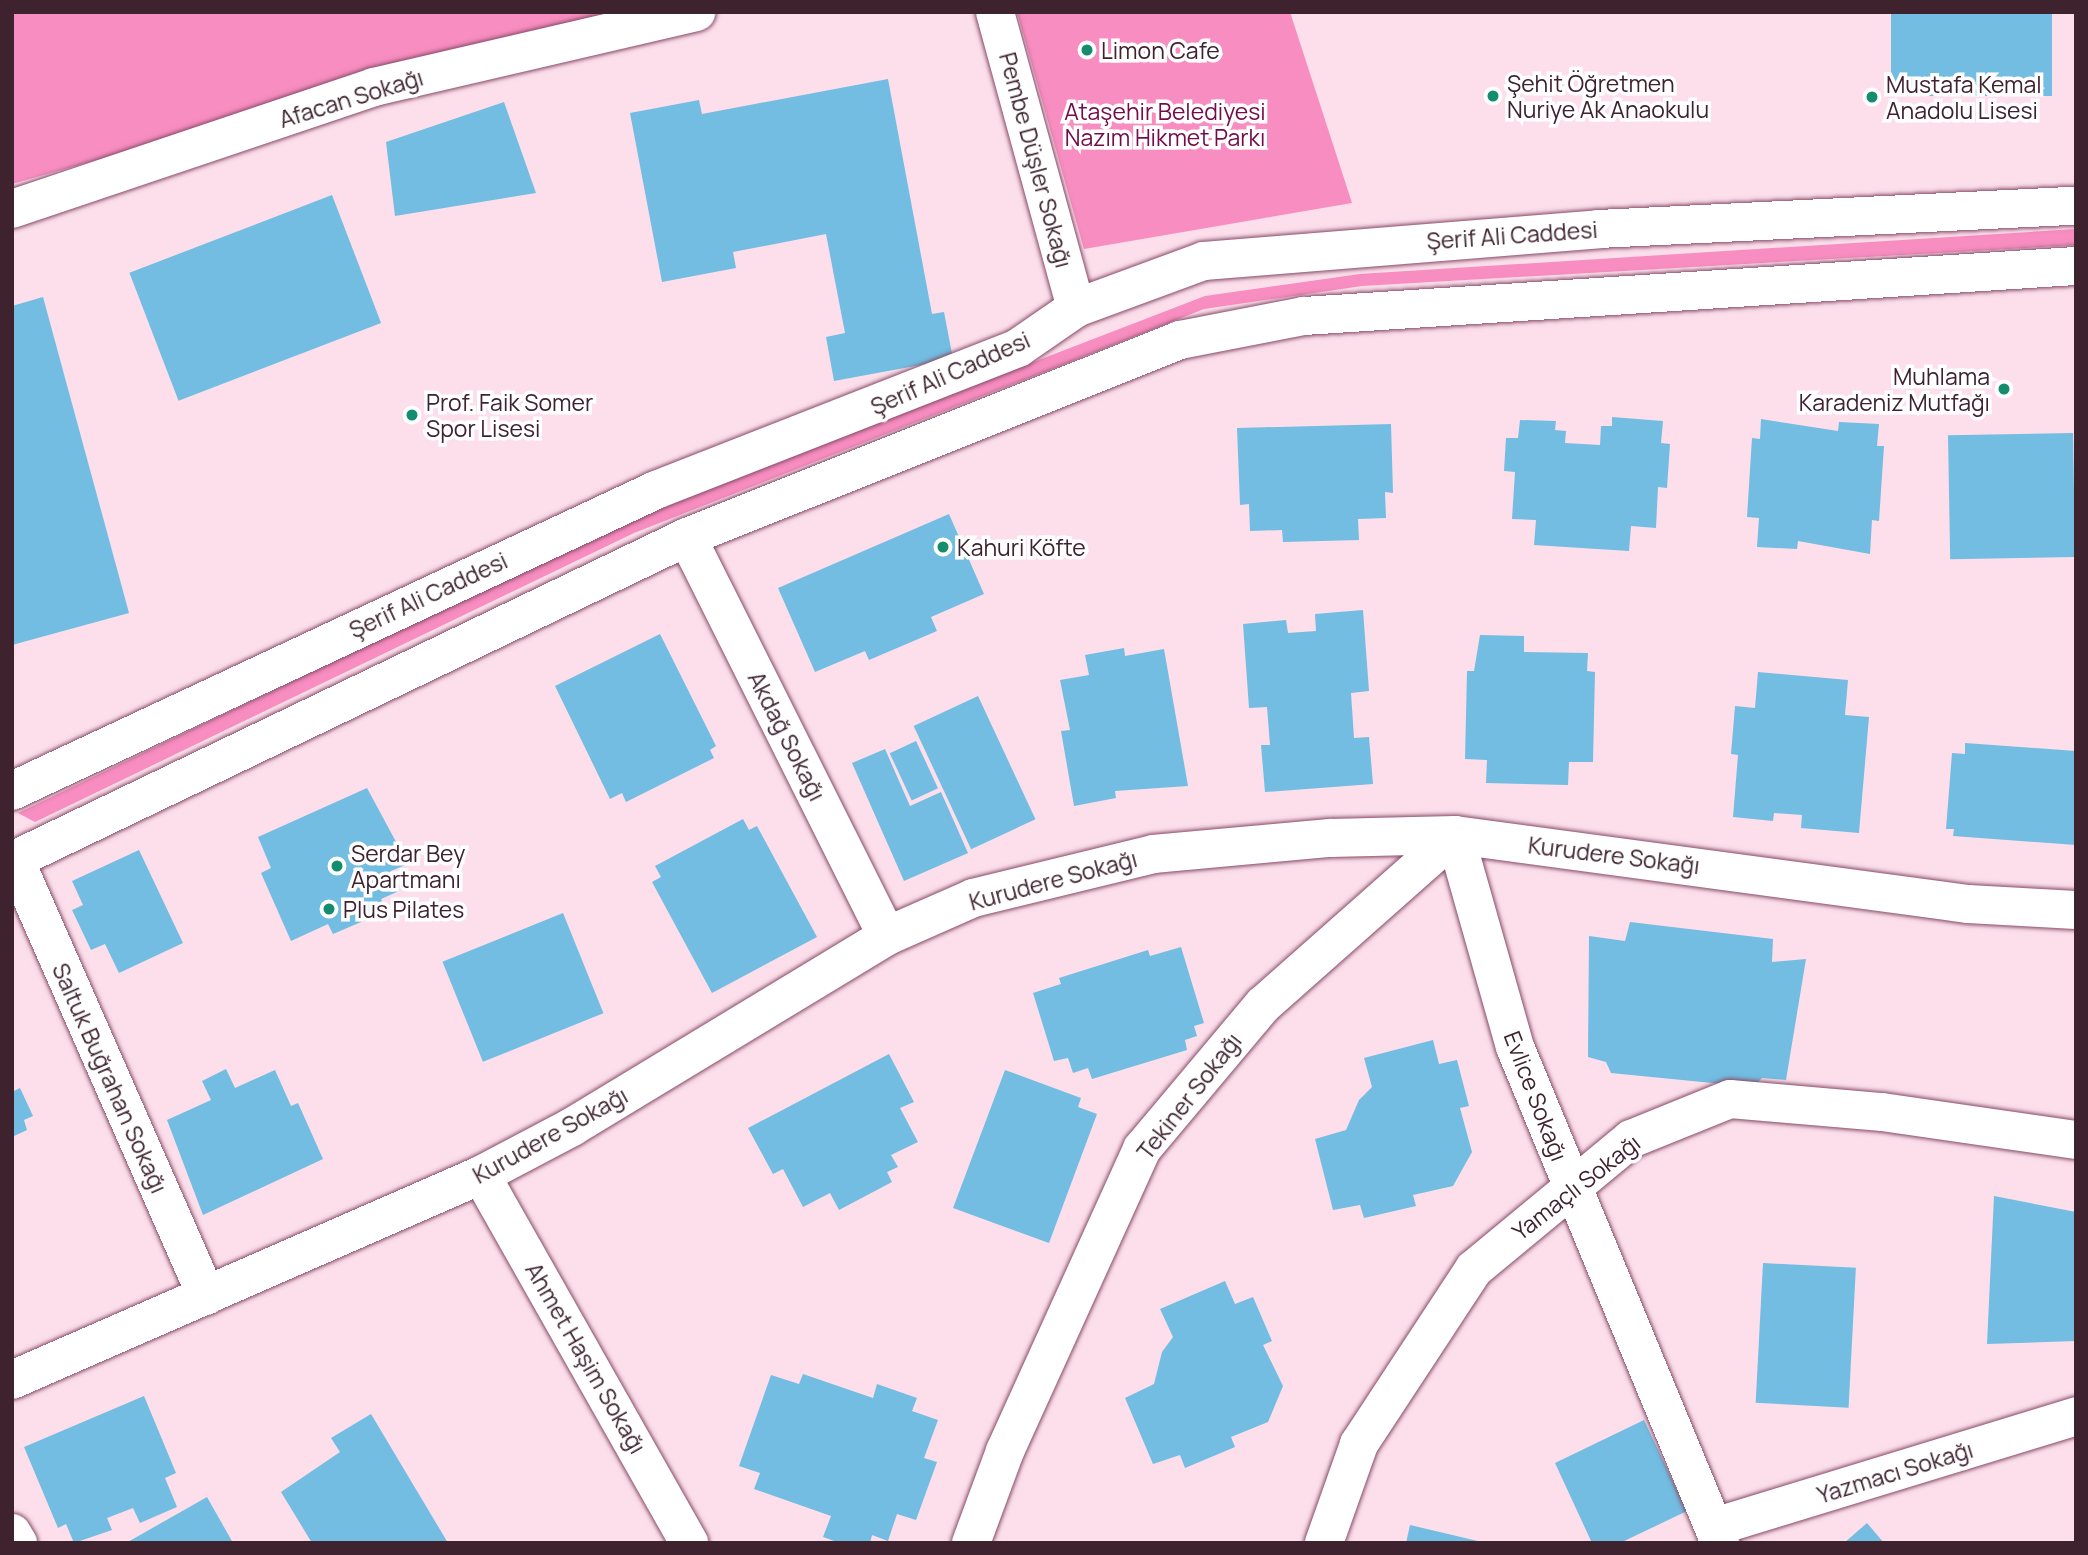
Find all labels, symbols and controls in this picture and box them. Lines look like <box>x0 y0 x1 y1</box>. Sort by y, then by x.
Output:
place label: Limon Cafe <box>1101 36 1220 64</box>
marker: Limon Cafe <box>1079 42 1095 58</box>
street label: Pembe Düşler Sokağı <box>994 49 1078 271</box>
street label: Afacan Sokağı <box>276 63 426 133</box>
place label: Şehit Öğretmen Nuriye Ak Anaokulu <box>1507 69 1709 123</box>
place label: Mustafa Kemal Anadolu Lisesi <box>1886 70 2042 124</box>
marker: Şehit Öğretmen Nuriye Ak Anaokulu <box>1485 88 1501 104</box>
marker: Mustafa Kemal Anadolu Lisesi <box>1864 89 1880 105</box>
park label: Ataşehir Belediyesi Nazım Hikmet Parkı <box>1064 97 1266 151</box>
street label: Şerif Ali Caddesi <box>1426 215 1598 255</box>
street label: Şerif Ali Caddesi <box>866 326 1034 420</box>
place label: Muhlama Karadeniz Mutfağı <box>1799 362 1990 416</box>
marker: Muhlama Karadeniz Mutfağı <box>1996 381 2012 397</box>
place label: Prof. Faik Somer Spor Lisesi <box>426 388 593 442</box>
marker: Prof. Faik Somer Spor Lisesi <box>404 407 420 423</box>
place label: Kahuri Köfte <box>957 533 1086 561</box>
marker: Kahuri Köfte <box>935 539 951 555</box>
street label: Şerif Ali Caddesi <box>345 546 511 644</box>
street label: Akdağ Sokağı <box>743 667 831 805</box>
street label: Kurudere Sokağı <box>1527 831 1701 879</box>
place label: Serdar Bey Apartmanı <box>351 839 465 893</box>
street label: Kurudere Sokağı <box>966 844 1140 916</box>
marker: Serdar Bey Apartmanı <box>329 858 345 874</box>
place label: Plus Pilates <box>343 895 464 923</box>
marker: Plus Pilates <box>321 901 337 917</box>
street label: Saltuk Buğrahan Sokağı <box>47 959 173 1197</box>
street label: Tekiner Sokağı <box>1131 1027 1247 1165</box>
street label: Evlice Sokağı <box>1499 1027 1573 1165</box>
street label: Kurudere Sokağı <box>468 1081 632 1189</box>
street label: Yamaçlı Sokağı <box>1507 1129 1645 1245</box>
street label: Ahmet Haşim Sokağı <box>520 1258 652 1458</box>
street label: Yazmacı Sokağı <box>1814 1435 1976 1509</box>

